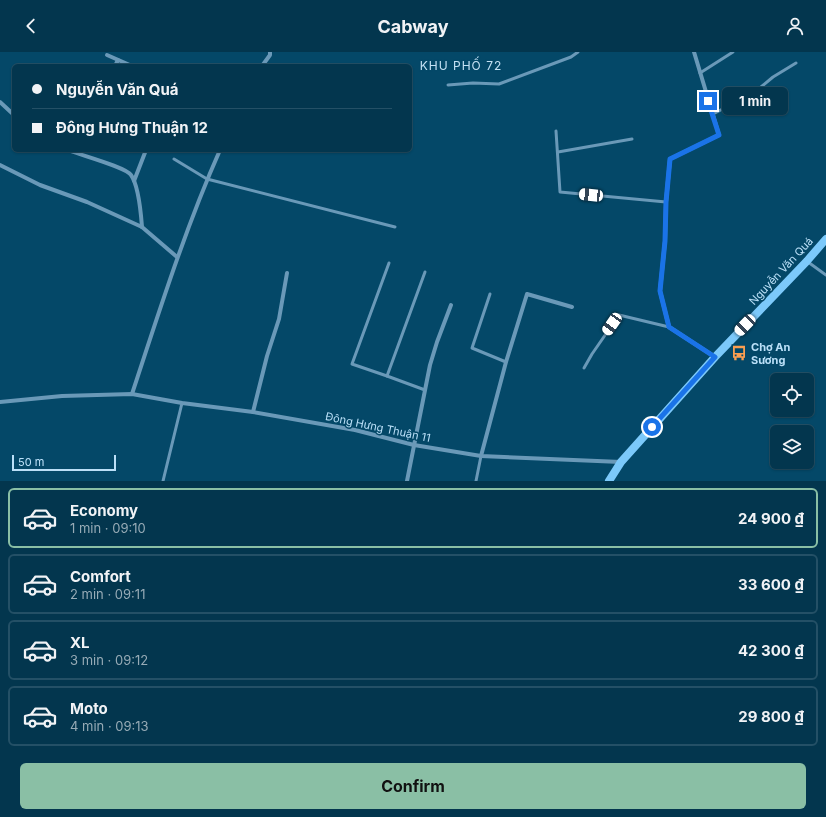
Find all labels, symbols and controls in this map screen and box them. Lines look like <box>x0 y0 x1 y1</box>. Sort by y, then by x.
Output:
icon: back <box>20 15 42 37</box>
icon: person <box>784 15 806 37</box>
text: Cabway <box>377 16 449 37</box>
district label: KHU PHỐ 72 <box>420 56 502 73</box>
text: Nguyễn Văn Quá <box>56 80 178 99</box>
callout: 1 min <box>722 87 788 115</box>
route end <box>699 92 717 110</box>
text: 1 min <box>739 93 771 109</box>
text: Đông Hưng Thuận 12 <box>56 118 208 137</box>
car <box>578 188 604 202</box>
street label: Nguyễn Văn Quá <box>745 234 816 308</box>
car <box>600 311 624 337</box>
car <box>732 312 758 338</box>
place label: Chợ An Sương <box>751 340 791 367</box>
bus stop icon: Chợ An Sương <box>730 344 748 362</box>
map controls <box>770 373 814 469</box>
button: locate <box>770 373 814 417</box>
street label: Đông Hưng Thuận 11 <box>324 409 432 445</box>
route start <box>643 418 661 436</box>
button: layers <box>770 425 814 469</box>
scale bar <box>12 453 116 472</box>
text: 50 m <box>18 455 44 469</box>
icon: car <box>22 500 58 536</box>
text: Economy <box>70 501 138 520</box>
text: 24 900 ₫ <box>738 509 804 528</box>
text: 1 min · 09:10 <box>70 520 146 536</box>
icon: car <box>22 566 58 602</box>
text: Comfort <box>70 567 131 586</box>
text: 33 600 ₫ <box>738 575 804 594</box>
text: 2 min · 09:11 <box>70 586 145 602</box>
icon: car <box>22 632 58 668</box>
text: XL <box>70 633 90 652</box>
text: 42 300 ₫ <box>738 641 804 660</box>
text: 3 min · 09:12 <box>70 652 148 668</box>
icon: car <box>22 698 58 734</box>
text: Moto <box>70 699 108 718</box>
text: 29 800 ₫ <box>738 707 804 726</box>
text: 4 min · 09:13 <box>70 718 149 734</box>
button: Confirm <box>20 763 806 809</box>

